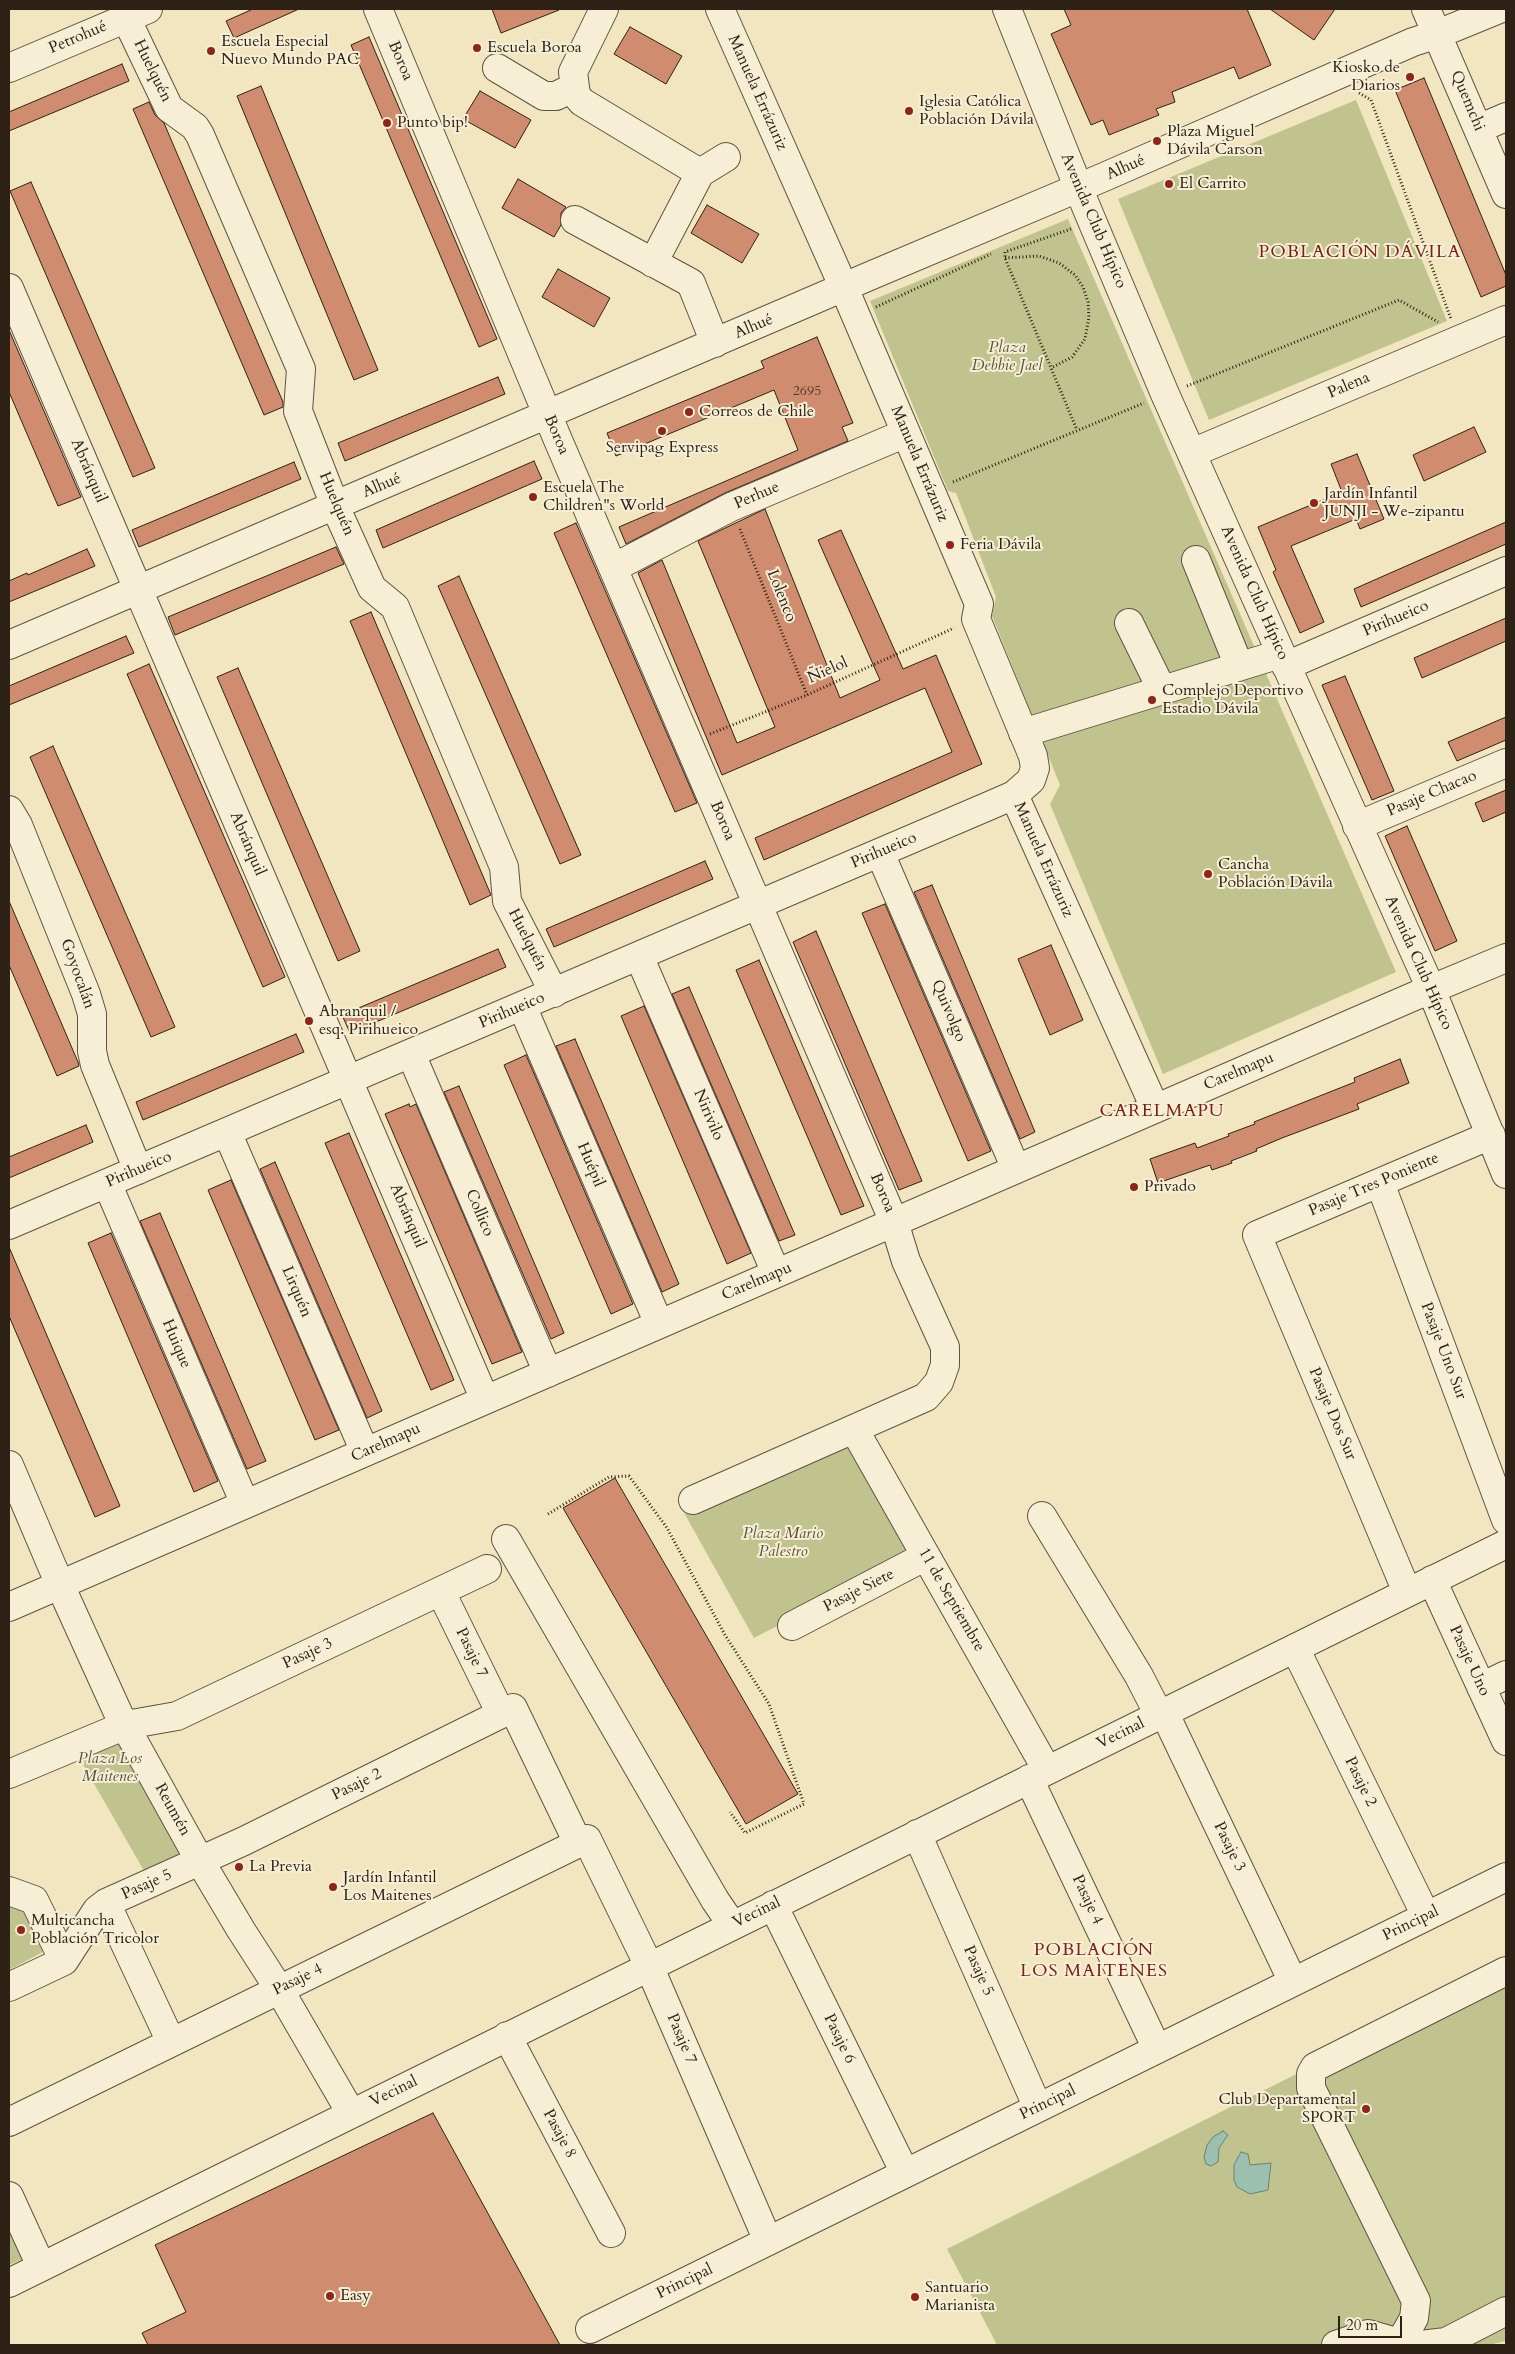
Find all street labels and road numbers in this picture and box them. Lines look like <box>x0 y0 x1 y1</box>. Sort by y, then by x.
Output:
street label: Petrohué <box>46 17 110 59</box>
street label: Manuela Errázuriz <box>723 32 791 154</box>
street label: Huelquén <box>129 37 175 105</box>
street label: Boroa <box>383 38 417 84</box>
street label: Quemchi <box>1446 68 1488 134</box>
street label: Avenida Club Hípico <box>1056 151 1130 291</box>
street label: Alhué <box>1104 151 1148 185</box>
street label: Alhué <box>732 310 776 344</box>
street label: Palena <box>1325 369 1373 403</box>
street label: Manuela Errázuriz <box>886 403 952 525</box>
street label: Boroa <box>539 412 573 458</box>
street label: Abránquil <box>66 436 110 506</box>
street label: Huelquén <box>314 469 358 539</box>
street label: Alhué <box>360 469 404 503</box>
street label: Perhue <box>731 478 783 514</box>
street label: Avenida Club Hípico <box>1216 523 1292 663</box>
street label: Lolenco <box>762 567 800 625</box>
street label: Pirihueico <box>1360 597 1432 641</box>
street label: Ñielol <box>805 654 851 688</box>
street label: Pasaje Chacao <box>1384 767 1480 821</box>
street label: Boroa <box>705 798 739 844</box>
street label: Manuela Errázuriz <box>1009 799 1077 921</box>
street label: Abránquil <box>225 809 269 879</box>
street label: Pirihueico <box>848 829 920 873</box>
street label: Avenida Club Hípico <box>1380 893 1456 1033</box>
street label: Huelquén <box>503 906 551 974</box>
street label: Goyocalán <box>56 937 98 1011</box>
street label: Quivolgo <box>926 977 970 1045</box>
street label: Pirihueico <box>476 989 548 1033</box>
street label: Carelmapu <box>1201 1049 1277 1095</box>
street label: Nirivilo <box>689 1086 727 1144</box>
street label: Huépil <box>572 1140 608 1190</box>
street label: Pirihueico <box>103 1148 175 1192</box>
street label: Pasaje Tres Poniente <box>1306 1149 1442 1221</box>
street label: Boroa <box>865 1170 899 1216</box>
street label: Abránquil <box>385 1181 429 1251</box>
street label: Collico <box>460 1186 498 1240</box>
street label: Carelmapu <box>719 1259 795 1305</box>
street label: Lirquén <box>277 1264 315 1320</box>
street label: Pasaje Uno Sur <box>1416 1300 1470 1402</box>
street label: Huique <box>157 1317 195 1371</box>
street label: Pasaje Dos Sur <box>1304 1365 1360 1463</box>
street label: Carelmapu <box>348 1419 424 1467</box>
street label: 11 de Septiembre <box>914 1545 988 1655</box>
street label: Pasaje Siete <box>820 1565 898 1617</box>
street label: Pasaje Uno <box>1444 1623 1494 1699</box>
street label: Pasaje 7 <box>451 1625 491 1681</box>
street label: Pasaje 3 <box>280 1634 336 1674</box>
street label: Vecinal <box>1094 1714 1148 1754</box>
street label: Pasaje 2 <box>1340 1754 1380 1810</box>
street label: Pasaje 2 <box>329 1765 385 1805</box>
street label: Reumén <box>150 1780 194 1840</box>
street label: Pasaje 3 <box>1209 1819 1249 1875</box>
street label: Pasaje 5 <box>119 1865 175 1905</box>
street label: Pasaje 4 <box>1067 1872 1107 1928</box>
street label: Vecinal <box>730 1893 784 1933</box>
street label: Principal <box>1380 1902 1442 1946</box>
street label: Pasaje 5 <box>958 1943 998 1999</box>
street label: Pasaje 4 <box>270 1960 326 2000</box>
street label: Pasaje 7 <box>662 2011 700 2067</box>
street label: Pasaje 6 <box>819 2011 859 2067</box>
street label: Vecinal <box>367 2072 421 2112</box>
street label: Principal <box>1017 2081 1079 2125</box>
street label: Pasaje 8 <box>538 2106 580 2162</box>
street label: Principal <box>654 2260 716 2304</box>

